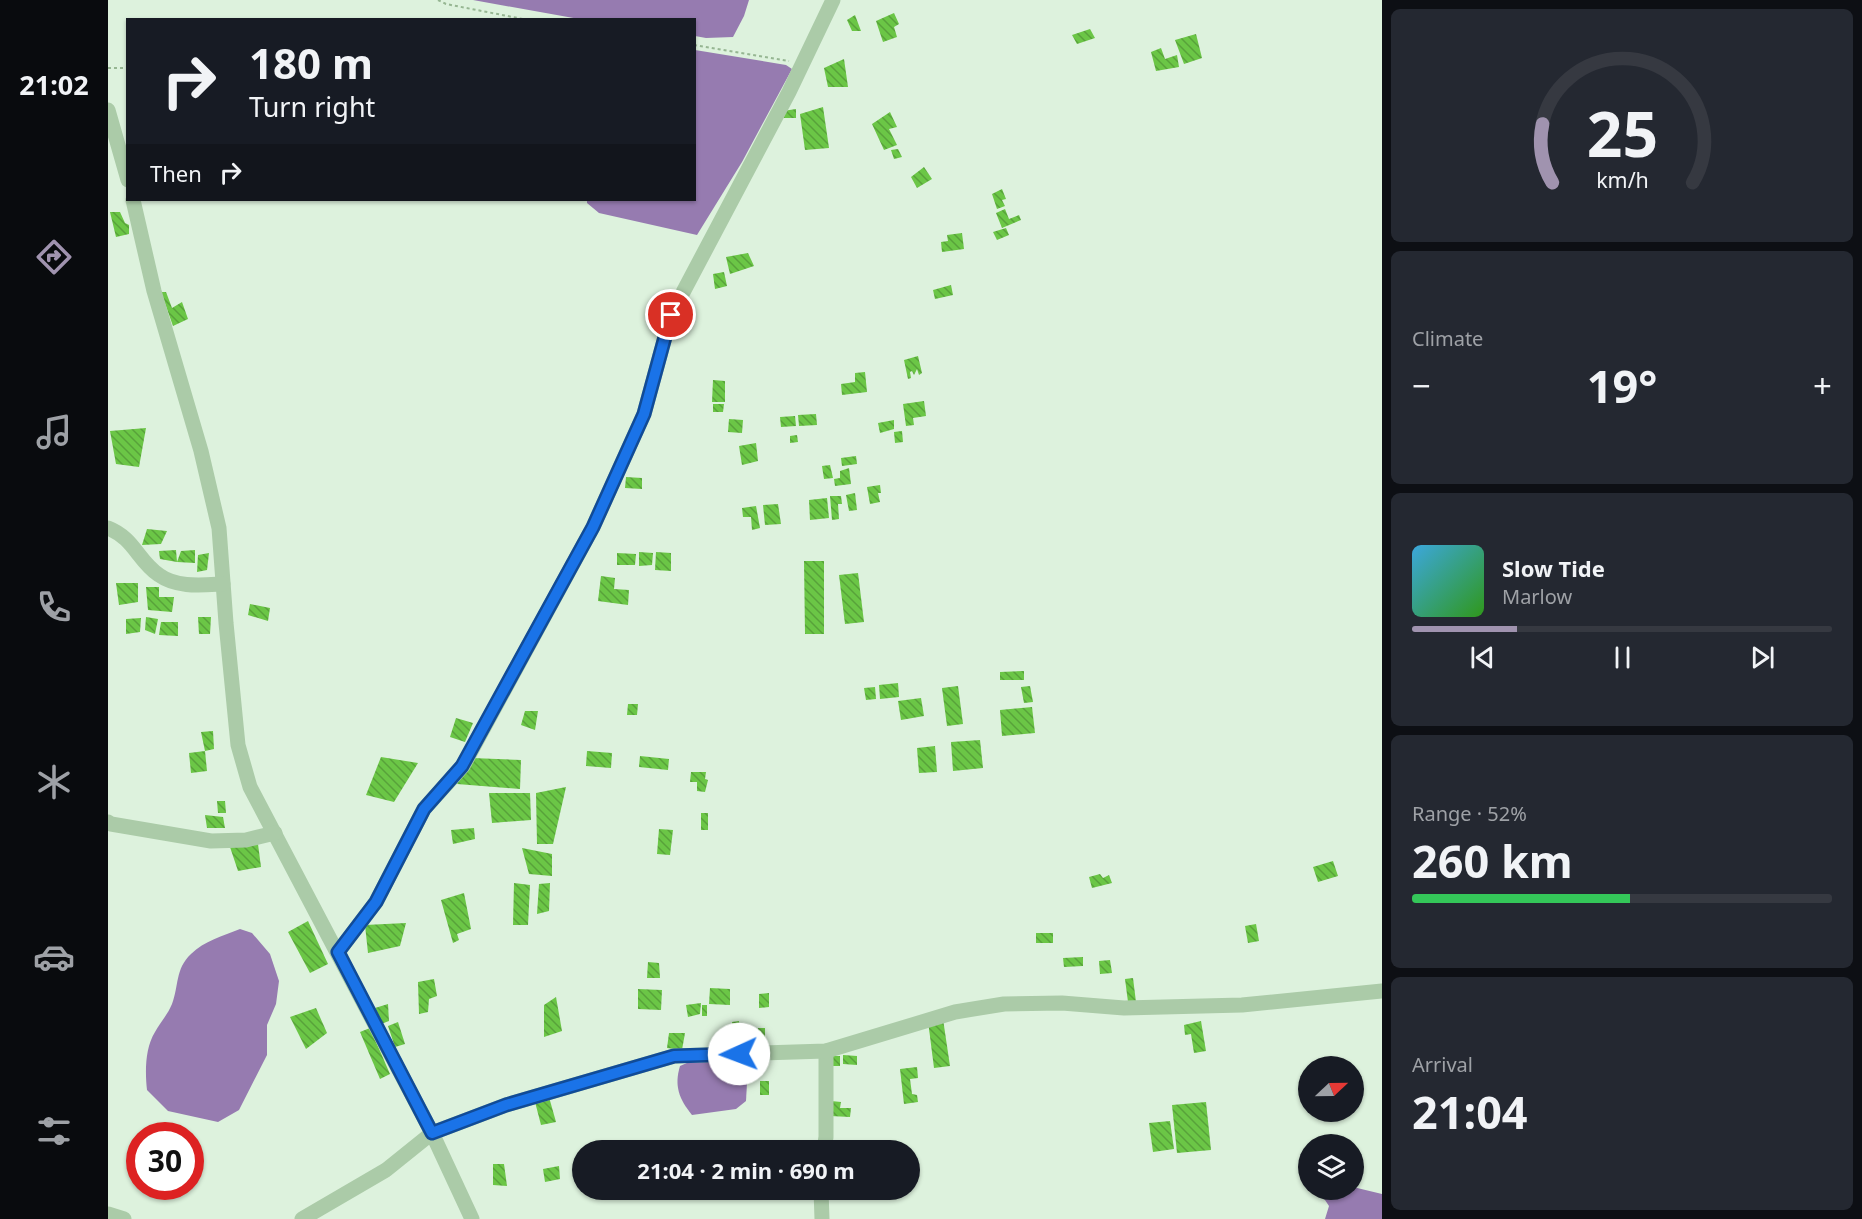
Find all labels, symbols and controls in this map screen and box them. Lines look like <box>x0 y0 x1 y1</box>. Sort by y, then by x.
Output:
text: 180 m <box>249 34 373 91</box>
icon: right <box>150 42 228 120</box>
text: 21:02 <box>19 66 89 103</box>
text: Turn right <box>249 88 375 125</box>
text: 25 <box>1586 90 1658 175</box>
icon: right <box>214 156 247 189</box>
text: Then <box>150 158 202 188</box>
text: km/h <box>1596 165 1648 194</box>
icon: directions <box>33 236 75 278</box>
pin <box>645 289 696 340</box>
icon: arrive <box>654 298 687 331</box>
text: Climate <box>1412 325 1483 352</box>
text: 19° <box>1587 355 1657 416</box>
text: − <box>1412 363 1431 408</box>
text: + <box>1813 363 1832 408</box>
icon: music <box>33 411 75 453</box>
text: Slow Tide <box>1502 553 1605 583</box>
text: Marlow <box>1502 583 1572 610</box>
icon: phone <box>33 586 75 628</box>
icon: previous <box>1466 641 1499 674</box>
icon: pause <box>1606 641 1639 674</box>
icon: next <box>1746 641 1779 674</box>
icon: climate <box>33 761 75 803</box>
text: Range · 52% <box>1412 800 1527 827</box>
text: 260 km <box>1412 830 1573 891</box>
icon: car <box>33 936 75 978</box>
position arrow <box>707 1022 771 1086</box>
text: Arrival <box>1412 1051 1473 1078</box>
north arrow <box>1298 1056 1364 1122</box>
map controls <box>1298 1056 1364 1200</box>
text: 21:04 <box>1412 1081 1528 1142</box>
icon: filters <box>33 1110 75 1152</box>
speed limit sign: 30 <box>126 1122 204 1200</box>
button: layers <box>1298 1134 1364 1200</box>
text: 21:04 · 2 min · 690 m <box>637 1155 855 1185</box>

